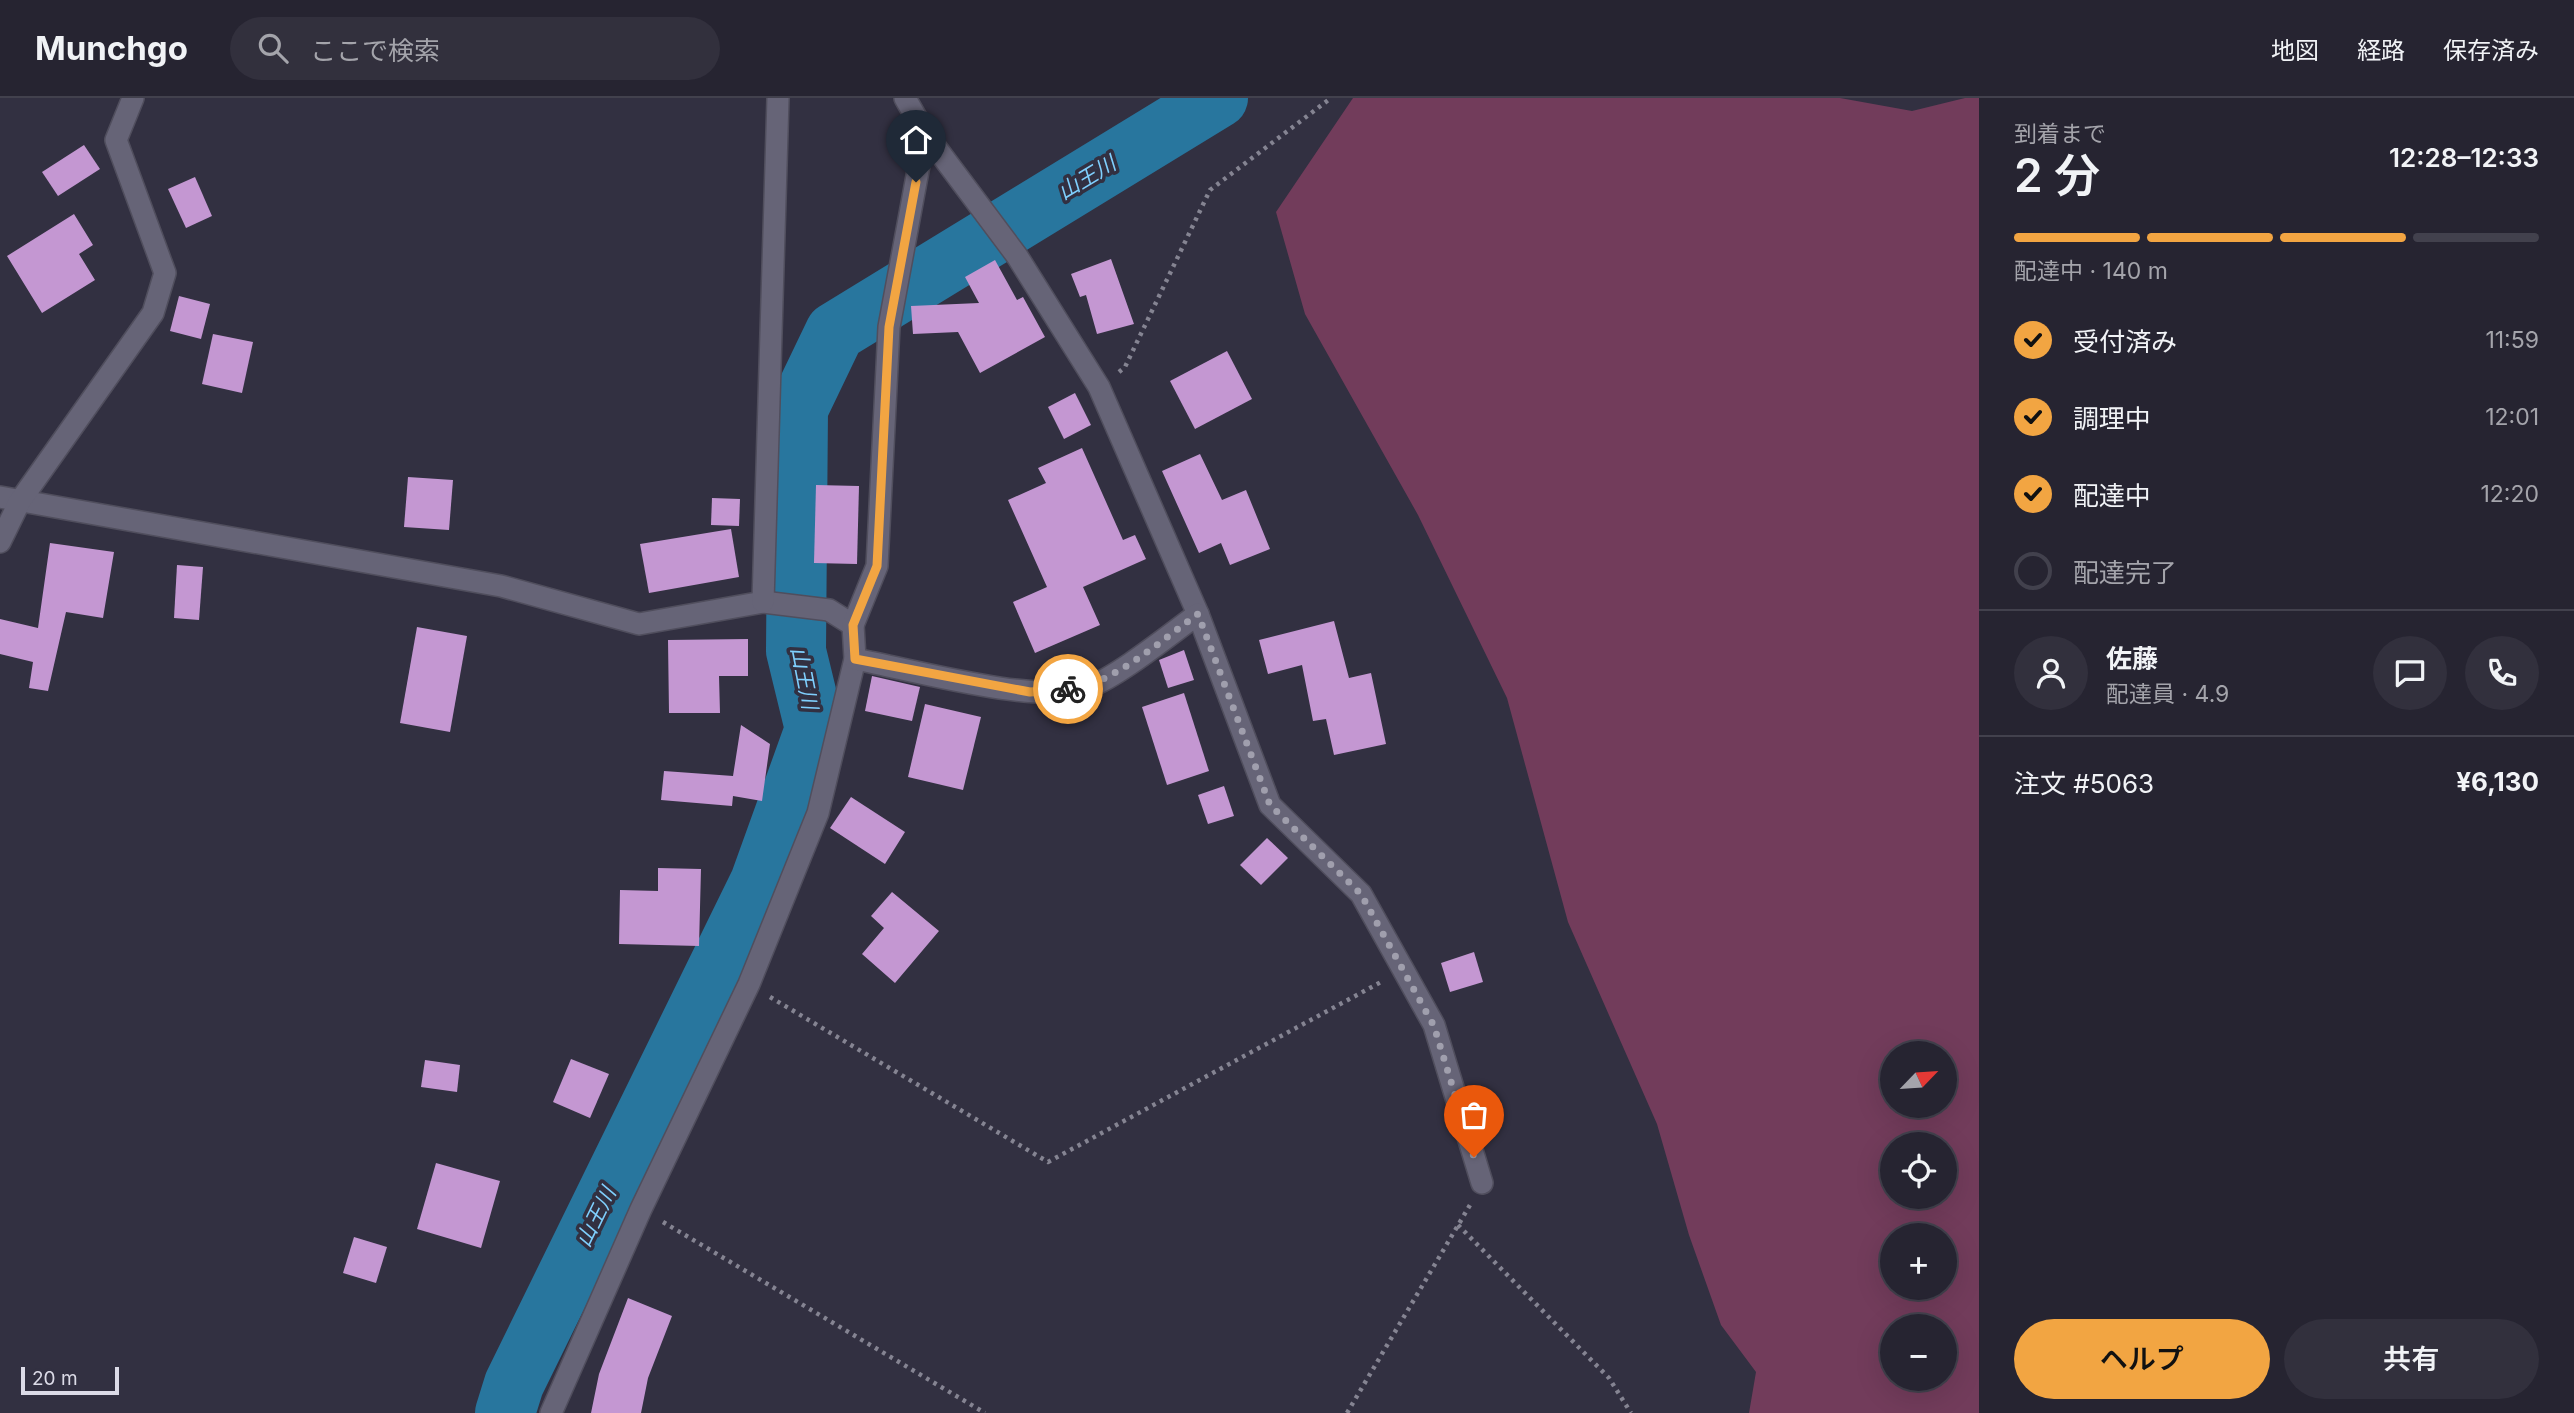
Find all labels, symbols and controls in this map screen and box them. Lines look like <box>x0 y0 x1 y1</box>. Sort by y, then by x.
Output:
search box <box>230 17 720 80</box>
text: Munchgo <box>35 28 188 68</box>
icon: search <box>254 29 292 67</box>
text: ここで検索 <box>310 35 440 66</box>
text: 地図 <box>2271 36 2319 65</box>
text: 経路 <box>2357 36 2405 65</box>
text: 保存済み <box>2443 36 2539 65</box>
pin <box>886 110 946 182</box>
text: 到着まで <box>2014 120 2106 148</box>
icon: home <box>897 121 935 159</box>
text: 12:28–12:33 <box>2389 142 2539 173</box>
text: 2 分 <box>2014 147 2100 203</box>
water label: 山王川 <box>1053 150 1122 205</box>
text: 配達中 · 140 m <box>2014 257 2168 285</box>
icon: check <box>2014 321 2052 359</box>
text: 受付済み <box>2073 326 2177 357</box>
text: 11:59 <box>2485 326 2539 354</box>
icon: check <box>2014 398 2052 436</box>
text: 調理中 <box>2073 403 2151 434</box>
text: 12:01 <box>2485 403 2539 431</box>
icon: check <box>2014 475 2052 513</box>
text: 配達中 <box>2073 480 2151 511</box>
text: 12:20 <box>2480 480 2539 508</box>
text: 配達完了 <box>2073 557 2177 588</box>
button: person <box>2014 636 2088 710</box>
button: chat <box>2373 636 2447 710</box>
button: phone <box>2465 636 2539 710</box>
text: 佐藤 <box>2106 643 2158 674</box>
water label: 山王川 <box>786 645 823 713</box>
courier <box>1033 654 1103 724</box>
icon: bike <box>1049 670 1087 708</box>
text: 配達員 · 4.9 <box>2106 680 2229 708</box>
text: ¥6,130 <box>2456 766 2539 797</box>
text: 注文 #5063 <box>2014 768 2154 799</box>
north arrow <box>1880 1041 1956 1118</box>
map controls <box>1880 1041 1957 1391</box>
pin <box>1444 1085 1504 1157</box>
icon: bag <box>1455 1096 1493 1134</box>
button: locate <box>1880 1132 1957 1209</box>
water label: 山王川 <box>571 1181 621 1251</box>
button: + <box>1880 1223 1957 1300</box>
button: − <box>1880 1314 1957 1391</box>
button: ヘルプ <box>2014 1319 2270 1399</box>
button: 共有 <box>2284 1319 2539 1399</box>
scale bar <box>21 1364 119 1396</box>
text: 20 m <box>32 1367 78 1390</box>

